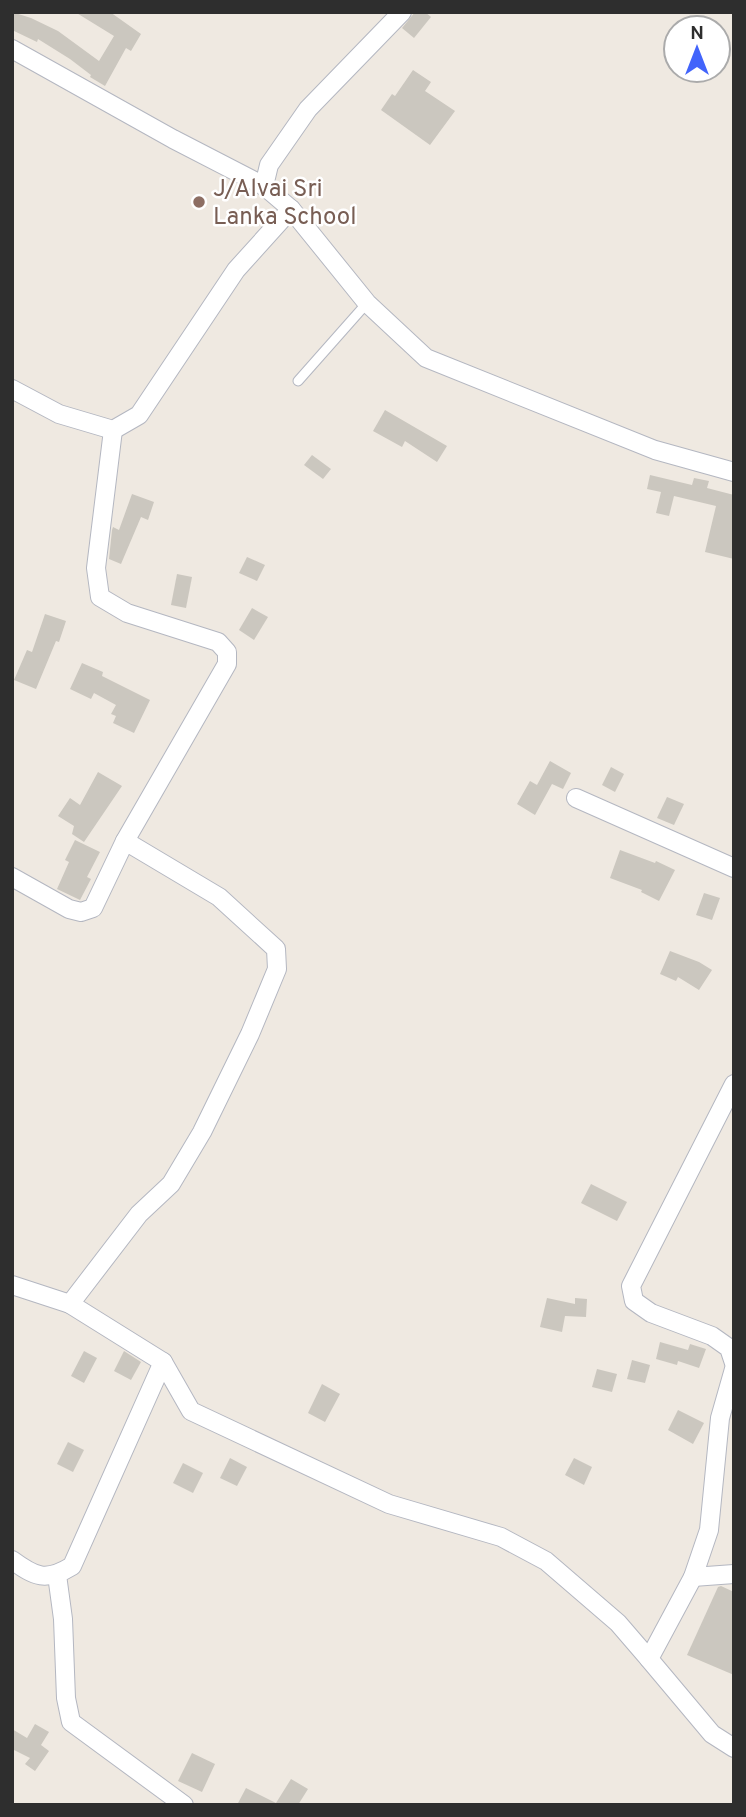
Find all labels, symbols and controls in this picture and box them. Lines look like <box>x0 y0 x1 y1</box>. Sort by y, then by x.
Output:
north arrow <box>662 14 732 84</box>
text: N <box>690 22 704 46</box>
place label: J/Alvai Sri Lanka School <box>213 175 357 233</box>
marker: J/Alvai Sri Lanka School <box>191 194 207 210</box>

